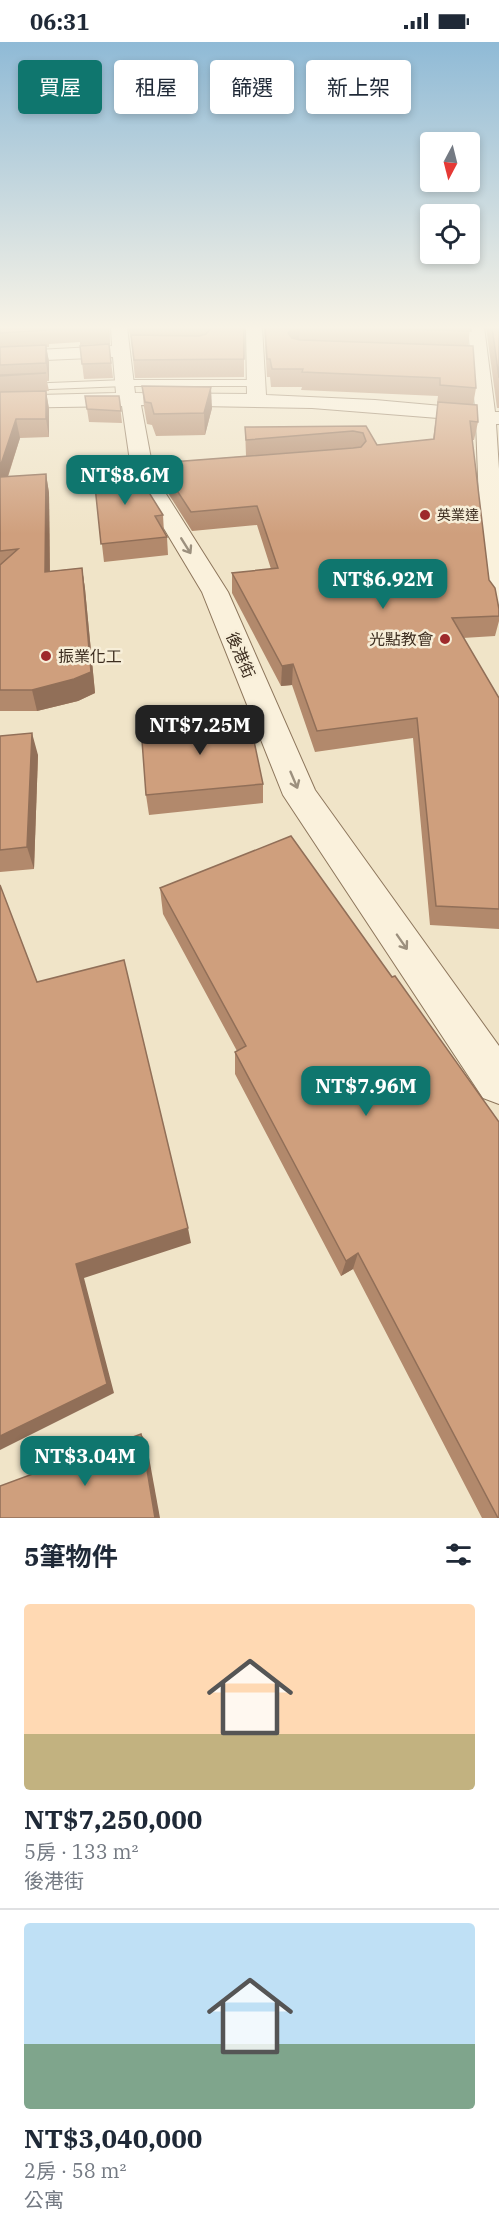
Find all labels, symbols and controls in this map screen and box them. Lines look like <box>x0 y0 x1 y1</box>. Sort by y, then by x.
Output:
text: 06:31 <box>30 7 89 36</box>
chip: 買屋 <box>18 60 102 114</box>
chip: 租屋 <box>114 60 198 114</box>
chip: 篩選 <box>210 60 294 114</box>
chip: 新上架 <box>306 60 411 114</box>
north arrow <box>420 132 480 192</box>
map controls <box>420 132 480 264</box>
button: locate <box>420 204 480 264</box>
pin: NT$8.6M <box>70 455 180 506</box>
text: NT$8.6M <box>80 461 170 488</box>
place label: 英業達 <box>437 506 479 524</box>
marker: 英業達 <box>418 508 432 522</box>
one-way arrow <box>181 537 193 554</box>
pin: NT$6.92M <box>321 559 445 610</box>
text: NT$6.92M <box>332 565 434 592</box>
street label: 後港街 <box>222 629 260 681</box>
place label: 光點教會 <box>369 629 433 649</box>
marker: 光點教會 <box>438 632 452 646</box>
place label: 振業化工 <box>58 646 122 666</box>
marker: 振業化工 <box>39 649 53 663</box>
pin: NT$7.25M <box>138 705 262 756</box>
text: NT$7.25M <box>149 711 251 738</box>
one-way arrow <box>289 771 300 789</box>
one-way arrow <box>395 934 408 951</box>
pin: NT$7.96M <box>304 1066 428 1117</box>
text: NT$7.96M <box>315 1072 417 1099</box>
pin: NT$3.04M <box>23 1436 147 1487</box>
text: NT$3.04M <box>34 1442 136 1469</box>
icon: filters <box>442 1538 475 1571</box>
text: 5筆物件 <box>24 1539 118 1573</box>
icon: home <box>196 1643 304 1751</box>
text: NT$7,250,000 <box>24 1802 202 1836</box>
text: 5房 · 133 m² <box>24 1838 138 1865</box>
text: 後港街 <box>24 1867 84 1894</box>
icon: home <box>196 1962 304 2070</box>
text: NT$3,040,000 <box>24 2121 202 2155</box>
text: 2房 · 58 m² <box>24 2157 126 2184</box>
text: 公寓 <box>24 2186 64 2213</box>

